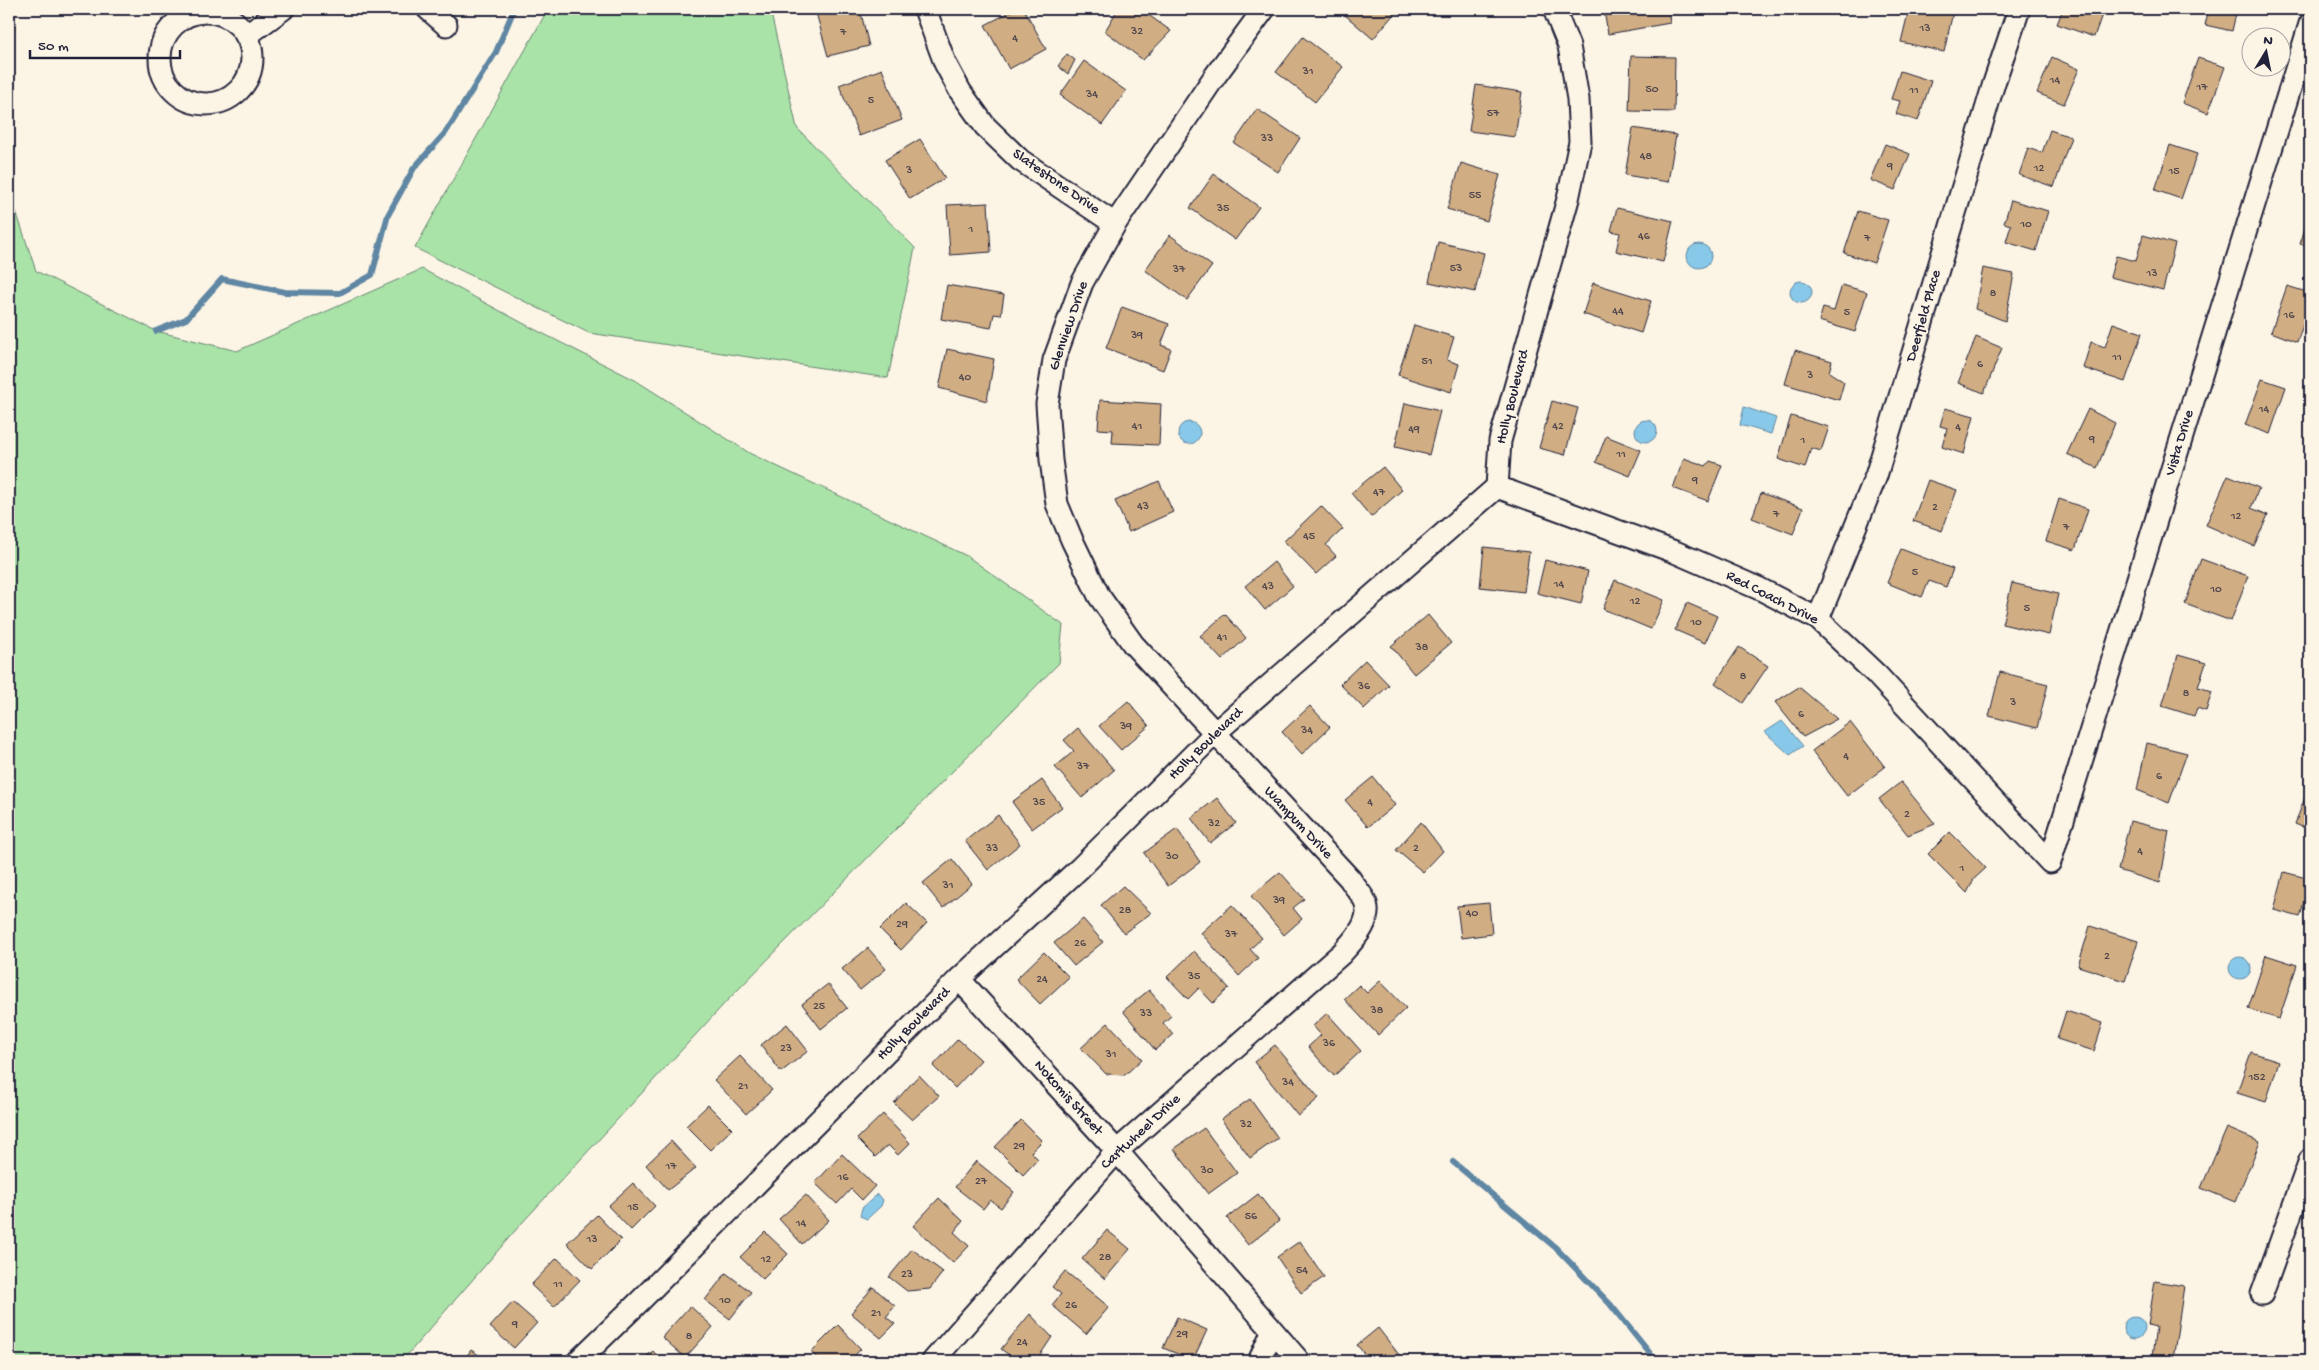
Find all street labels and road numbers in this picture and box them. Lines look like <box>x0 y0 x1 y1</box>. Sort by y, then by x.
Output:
street label: Slatestone Drive <box>1009 145 1104 219</box>
street label: Deerfield Place <box>1902 268 1946 365</box>
street label: Glenview Drive <box>1045 279 1093 373</box>
street label: Holly Boulevard <box>1493 347 1534 446</box>
street label: Vista Drive <box>2161 408 2199 479</box>
street label: Red Coach Drive <box>1723 567 1822 629</box>
street label: Holly Boulevard <box>1165 703 1248 784</box>
street label: Wampum Drive <box>1260 783 1336 863</box>
street label: Holly Boulevard <box>874 983 955 1064</box>
street label: Nokomis Street <box>1030 1057 1108 1141</box>
street label: Cartwheel Drive <box>1097 1090 1185 1174</box>

